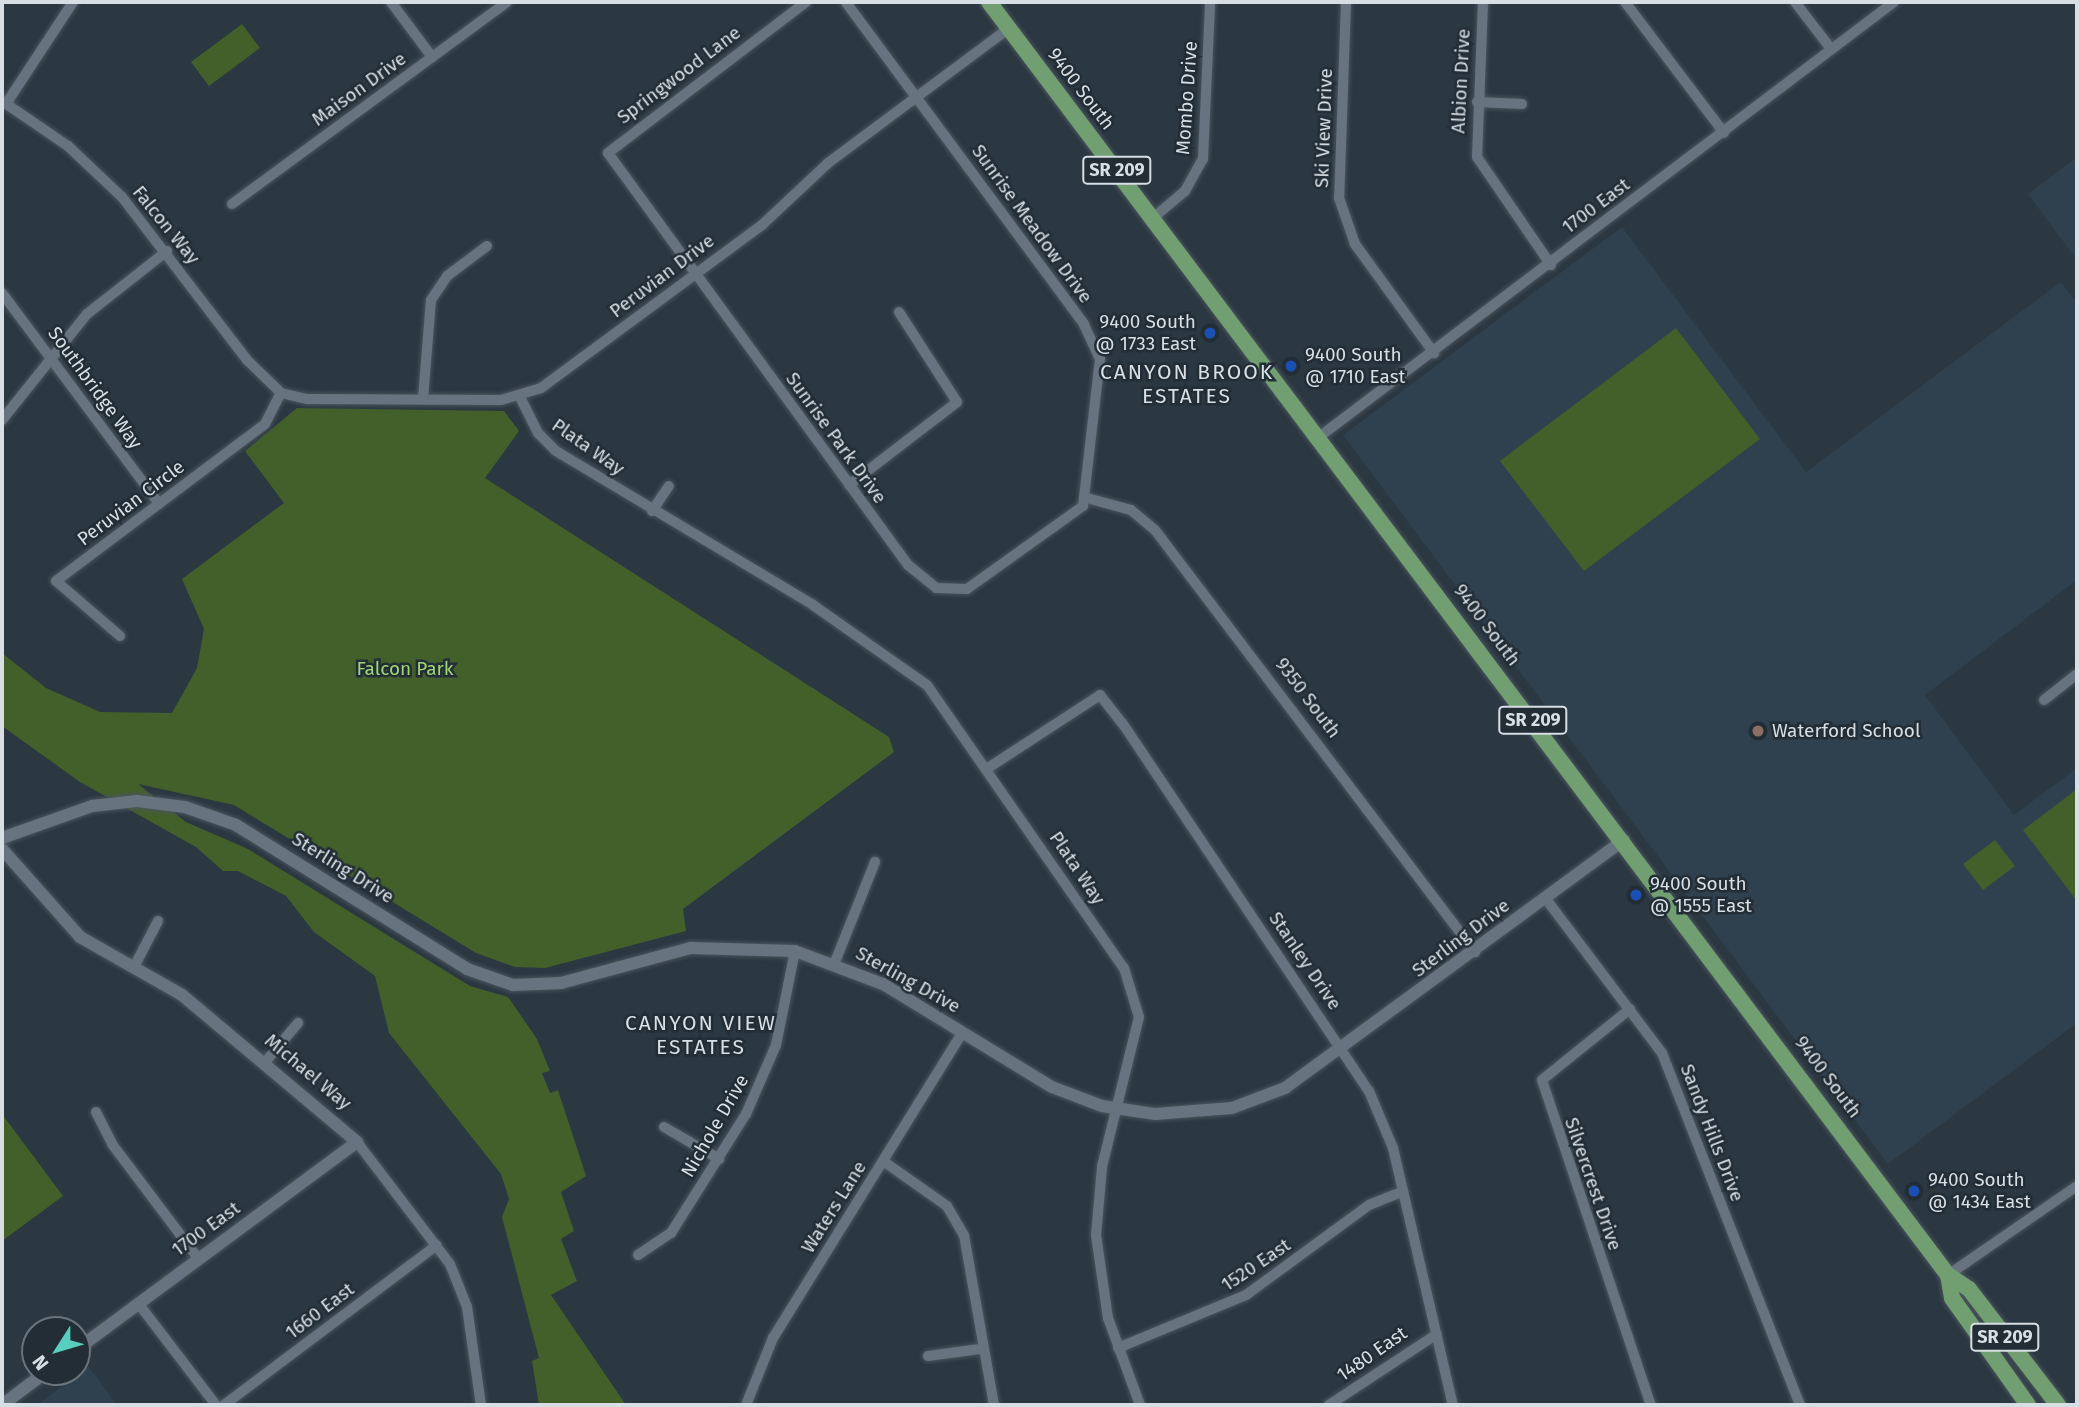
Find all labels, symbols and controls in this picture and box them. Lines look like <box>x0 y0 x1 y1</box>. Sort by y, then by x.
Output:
street label: Springwood Lane <box>613 21 745 129</box>
street label: Albion Drive <box>1447 28 1475 134</box>
street label: Mombo Drive <box>1172 40 1202 156</box>
street label: 9400 South <box>1043 44 1119 134</box>
street label: Maison Drive <box>307 47 411 131</box>
street label: Ski View Drive <box>1311 68 1337 188</box>
street label: Sunrise Meadow Drive <box>967 140 1097 308</box>
road number: SR 209 <box>1082 155 1152 184</box>
street label: 1700 East <box>1558 173 1634 239</box>
street label: Falcon Way <box>127 181 205 269</box>
street label: Peruvian Drive <box>605 229 719 323</box>
place label: 9400 South @ 1733 East <box>1095 311 1196 355</box>
street label: Southbridge Way <box>43 323 147 453</box>
marker: 9400 South @ 1733 East <box>1202 325 1218 341</box>
place label: 9400 South @ 1710 East <box>1305 344 1405 388</box>
marker: 9400 South @ 1710 East <box>1283 358 1299 374</box>
district label: CANYON BROOK ESTATES <box>1101 359 1273 409</box>
street label: Sunrise Park Drive <box>781 368 891 508</box>
street label: Plata Way <box>547 414 629 480</box>
street label: Peruvian Circle <box>73 455 189 551</box>
street label: 9400 South <box>1449 580 1525 670</box>
street label: 9350 South <box>1270 653 1346 743</box>
park label: Falcon Park <box>356 658 454 680</box>
road number: SR 209 <box>1498 706 1568 734</box>
place label: Waterford School <box>1772 720 1920 742</box>
marker: Waterford School <box>1750 723 1766 739</box>
street label: Plata Way <box>1044 827 1110 909</box>
street label: Sterling Drive <box>288 828 398 908</box>
place label: 9400 South @ 1555 East <box>1650 873 1752 917</box>
marker: 9400 South @ 1555 East <box>1628 887 1644 903</box>
street label: Sterling Drive <box>1408 894 1514 982</box>
street label: Stanley Drive <box>1264 908 1346 1014</box>
street label: Sterling Drive <box>852 942 964 1018</box>
district label: CANYON VIEW ESTATES <box>626 1010 776 1060</box>
street label: Michael Way <box>260 1029 356 1115</box>
street label: 9400 South <box>1790 1032 1866 1122</box>
street label: Sandy Hills Drive <box>1675 1061 1749 1205</box>
street label: Nichole Drive <box>676 1070 754 1182</box>
street label: Silvercrest Drive <box>1560 1115 1626 1253</box>
street label: Waters Lane <box>797 1157 871 1257</box>
place label: 9400 South @ 1434 East <box>1928 1169 2031 1213</box>
marker: 9400 South @ 1434 East <box>1906 1183 1922 1199</box>
street label: 1700 East <box>168 1197 244 1261</box>
street label: 1520 East <box>1217 1234 1295 1296</box>
street label: 1660 East <box>281 1278 359 1344</box>
north arrow <box>21 1316 91 1386</box>
street label: 1480 East <box>1333 1322 1411 1386</box>
road number: SR 209 <box>1970 1322 2040 1352</box>
text: N <box>27 1351 53 1375</box>

